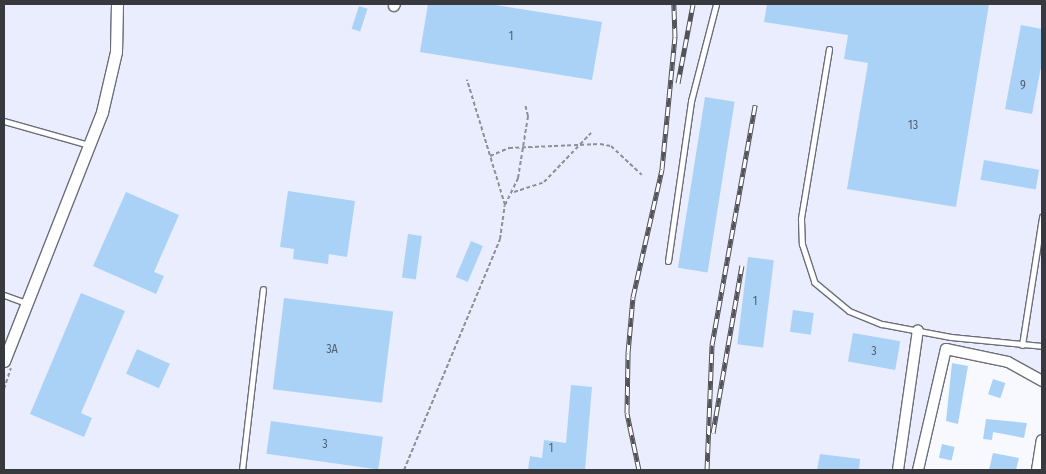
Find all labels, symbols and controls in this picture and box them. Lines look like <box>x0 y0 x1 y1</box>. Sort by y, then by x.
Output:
house number: 1 <box>509 30 513 44</box>
house number: 9 <box>1020 79 1026 93</box>
house number: 13 <box>908 119 918 133</box>
house number: 1 <box>753 295 757 309</box>
house number: 3А <box>326 343 338 357</box>
house number: 3 <box>871 345 877 359</box>
house number: 3 <box>322 438 328 452</box>
house number: 1 <box>549 442 553 456</box>

